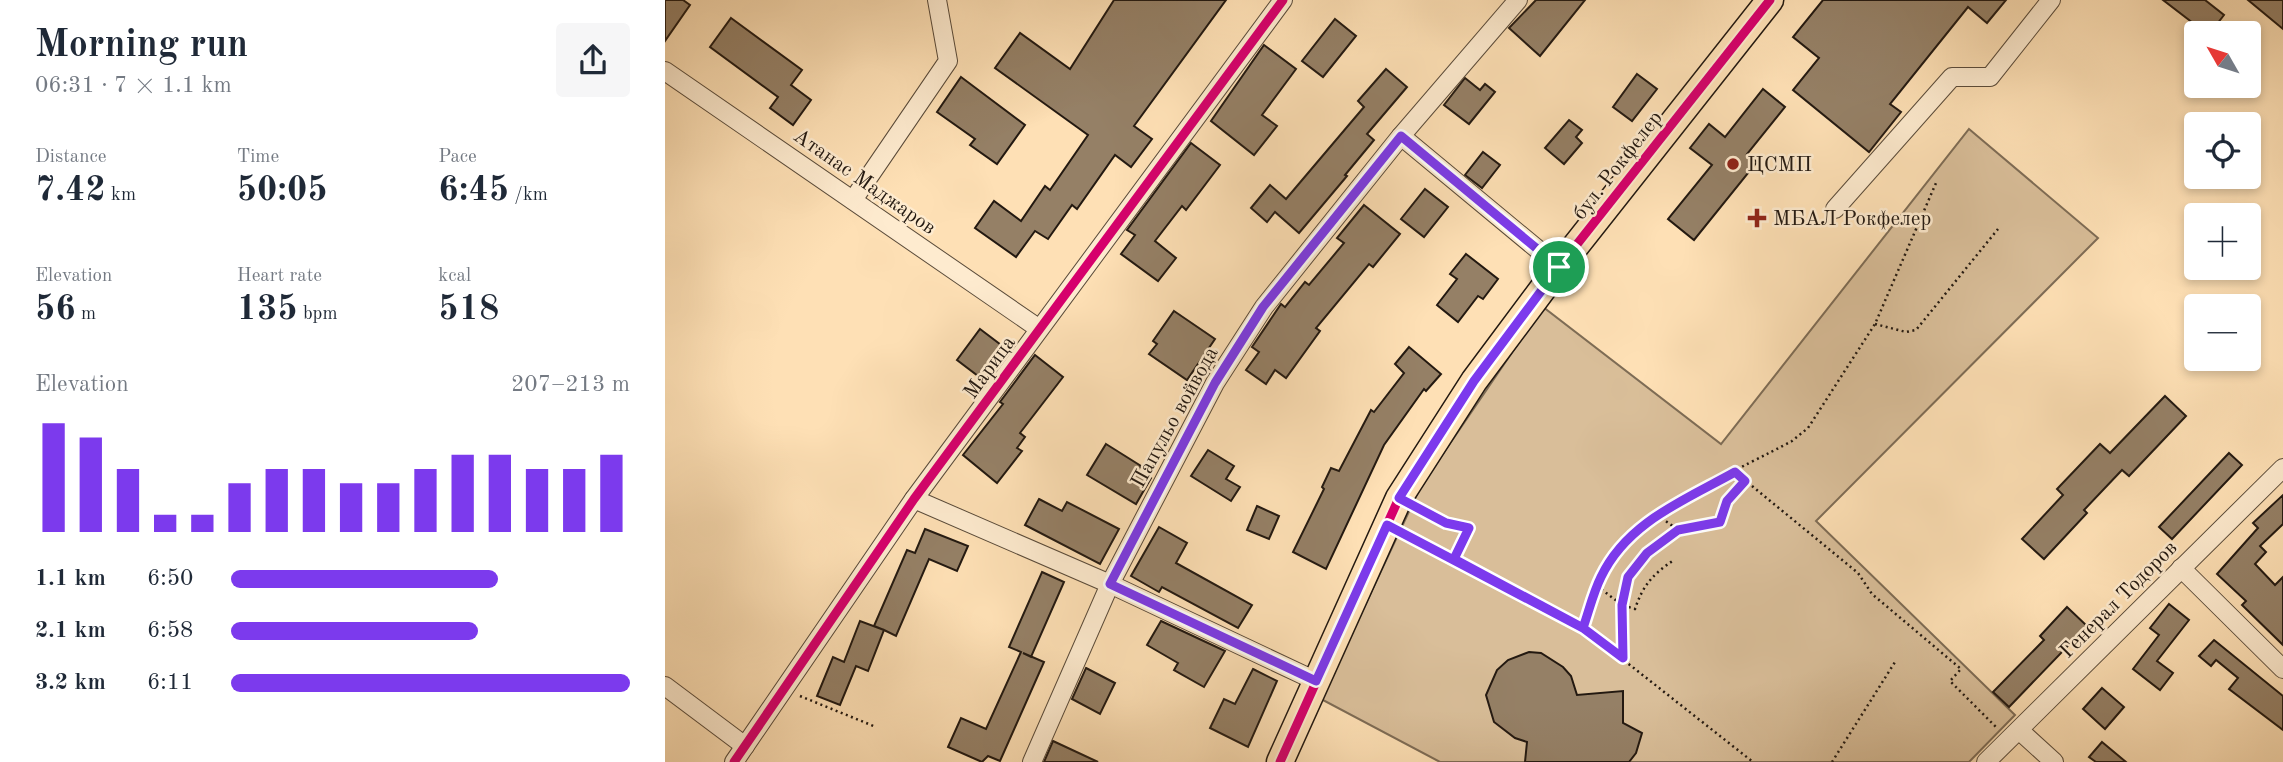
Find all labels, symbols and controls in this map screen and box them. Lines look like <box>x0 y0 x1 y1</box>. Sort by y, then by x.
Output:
north arrow <box>2184 21 2261 98</box>
map controls <box>2184 21 2261 371</box>
button: share <box>556 23 630 97</box>
text: Morning run <box>35 27 248 65</box>
text: 06:31 · 7 × 1.1 km <box>35 74 232 97</box>
street label: бул. Рокфелер <box>1569 108 1667 224</box>
button: locate <box>2184 112 2261 189</box>
street label: Атанас Маджаров <box>789 125 939 239</box>
text: Distance <box>35 148 107 167</box>
text: Time <box>237 148 279 167</box>
text: Pace <box>438 148 477 167</box>
place label: ЦСМП <box>1747 155 1812 176</box>
marker: ЦСМП <box>1725 156 1741 172</box>
text: 7.42 <box>35 173 106 208</box>
text: 50:05 <box>237 173 328 208</box>
text: 6:45 <box>438 173 509 208</box>
text: km <box>106 186 136 205</box>
text: /km <box>509 186 548 205</box>
button: + <box>2184 203 2261 280</box>
marker: МБАЛ Рокфелер <box>1747 208 1767 228</box>
place label: МБАЛ Рокфелер <box>1773 209 1931 230</box>
pin <box>1529 237 1589 297</box>
icon: arrive <box>1540 248 1578 286</box>
text: Elevation <box>35 267 112 286</box>
text: Heart rate <box>237 267 322 286</box>
text: kcal <box>438 267 471 286</box>
text: 56 <box>35 292 76 327</box>
text: 135 <box>237 292 298 327</box>
text: 518 <box>438 292 499 327</box>
button: − <box>2184 294 2261 371</box>
text: m <box>76 305 96 324</box>
text: bpm <box>298 305 338 324</box>
street label: Марица <box>961 333 1020 403</box>
street label: Папульо войвода <box>1128 344 1223 492</box>
text: Elevation <box>35 373 129 396</box>
text: 207–213 m <box>511 373 630 396</box>
street label: Генерал Тодоров <box>2056 537 2182 663</box>
text: 1.1 km <box>35 567 106 590</box>
text: 6:50 <box>147 567 193 590</box>
text: 2.1 km <box>35 619 106 642</box>
text: 6:58 <box>147 619 193 642</box>
text: 3.2 km <box>35 671 106 694</box>
text: 6:11 <box>147 671 193 694</box>

